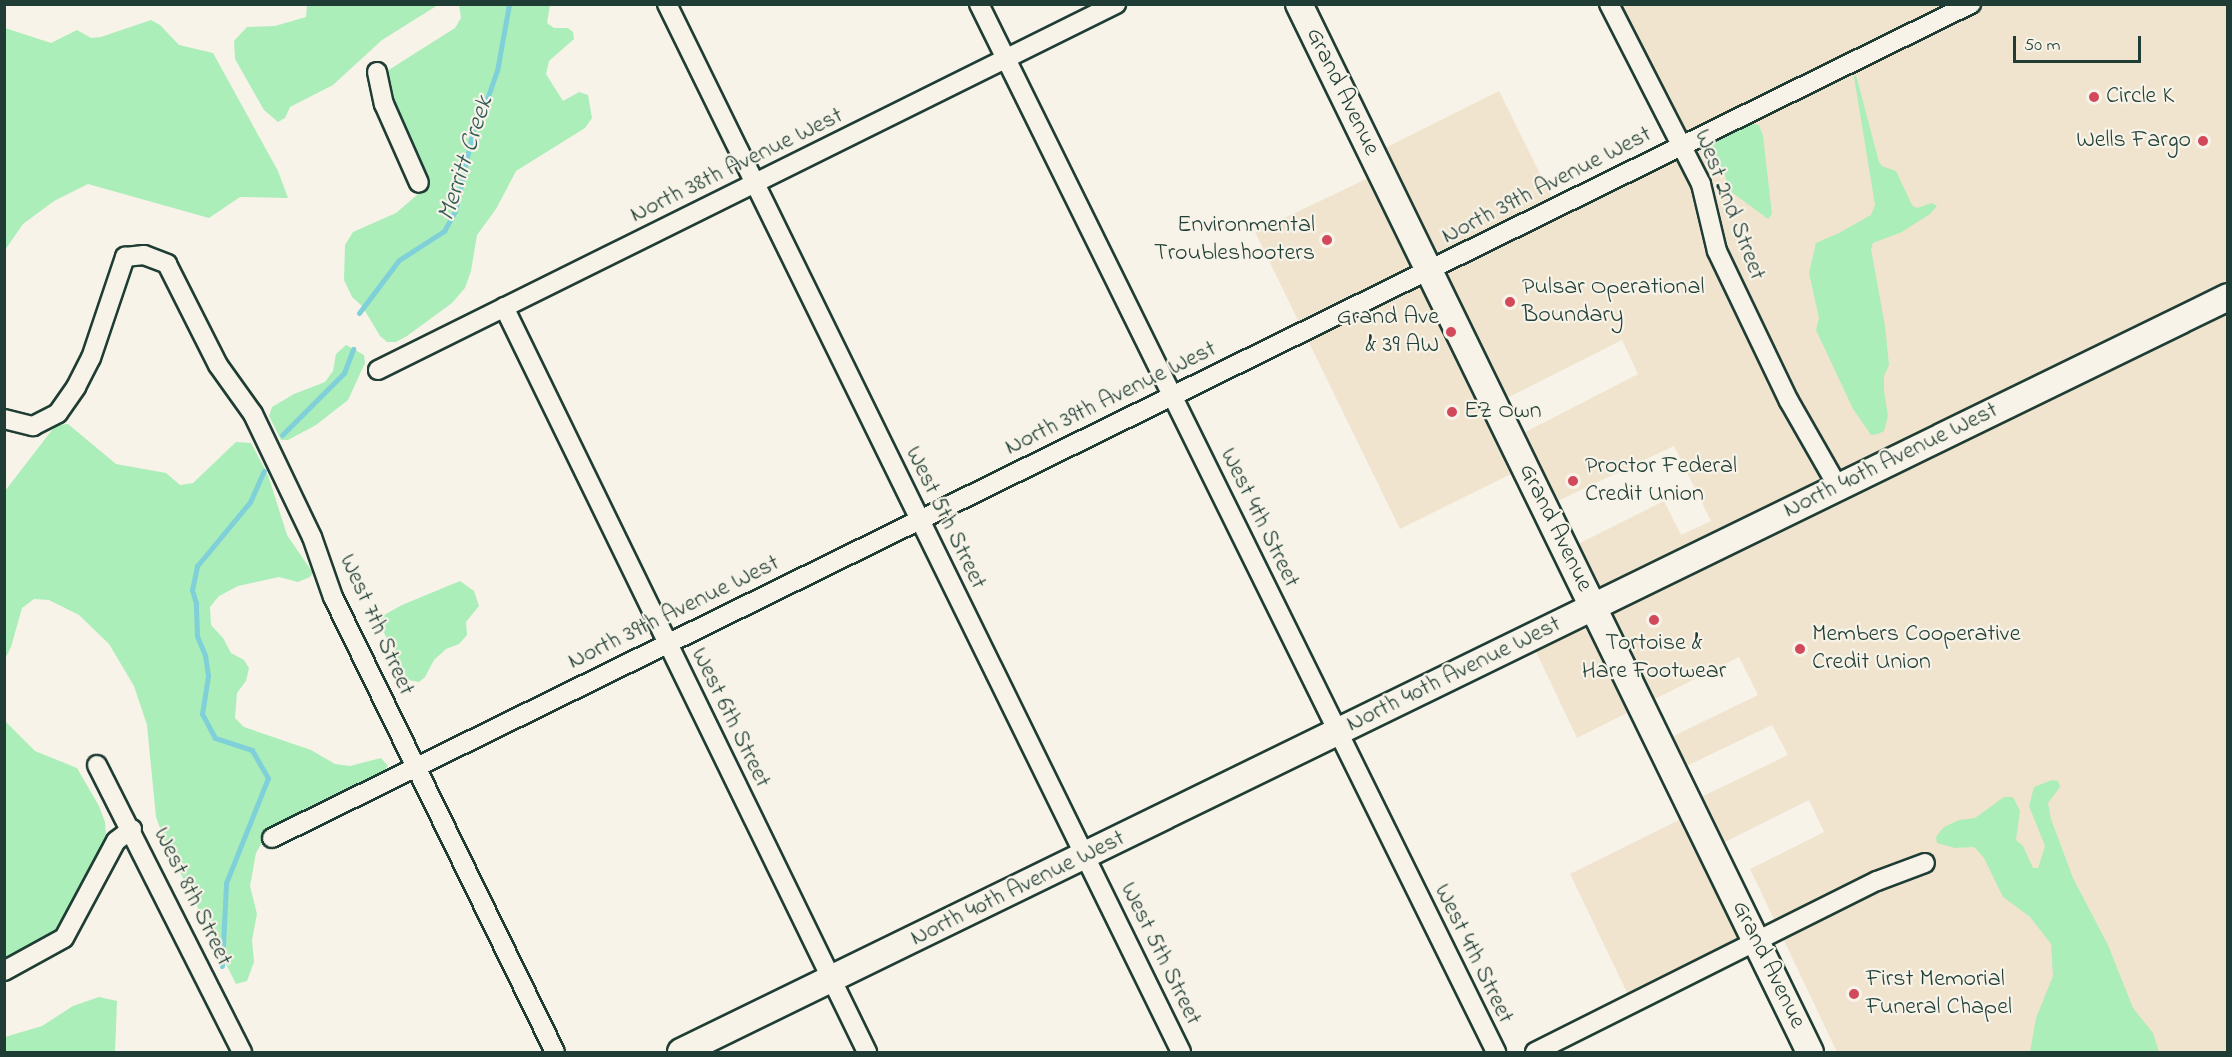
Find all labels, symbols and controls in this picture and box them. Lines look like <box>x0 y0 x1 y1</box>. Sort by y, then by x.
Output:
street label: Grand Avenue <box>1299 23 1385 161</box>
scale bar <box>2016 24 2144 62</box>
text: 50 m <box>2024 33 2061 59</box>
place label: Circle K <box>2106 83 2174 111</box>
marker: Circle K <box>2087 90 2101 104</box>
water label: Merritt Creek <box>432 93 502 225</box>
street label: North 38th Avenue West <box>626 102 848 230</box>
street label: North 39th Avenue West <box>1437 121 1657 251</box>
street label: West 2nd Street <box>1687 125 1771 285</box>
place label: Wells Fargo <box>2076 127 2191 155</box>
marker: Wells Fargo <box>2196 134 2210 148</box>
place label: Environmental Troubleshooters <box>1154 212 1315 268</box>
marker: Environmental Troubleshooters <box>1320 233 1334 247</box>
place label: Pulsar Operational Boundary <box>1522 274 1704 330</box>
marker: Pulsar Operational Boundary <box>1503 295 1517 309</box>
place label: Grand Ave & 39 AW <box>1337 304 1439 360</box>
marker: Grand Ave & 39 AW <box>1444 325 1458 339</box>
street label: North 39th Avenue West <box>1001 335 1221 463</box>
street label: North 40th Avenue West <box>1779 397 2003 525</box>
place label: EZ Own <box>1464 398 1542 426</box>
marker: EZ Own <box>1445 405 1459 419</box>
street label: West 5th Street <box>898 442 992 594</box>
street label: West 4th Street <box>1213 444 1305 592</box>
place label: Proctor Federal Credit Union <box>1585 453 1737 509</box>
street label: Grand Avenue <box>1512 459 1598 597</box>
marker: Proctor Federal Credit Union <box>1566 474 1580 488</box>
street label: North 39th Avenue West <box>564 549 784 677</box>
street label: West 7th Street <box>332 550 420 700</box>
street label: North 40th Avenue West <box>1342 611 1566 739</box>
marker: Tortoise & Hare Footwear <box>1647 613 1661 627</box>
place label: Members Cooperative Credit Union <box>1812 621 2020 677</box>
place label: Tortoise & Hare Footwear <box>1582 630 1726 686</box>
marker: Members Cooperative Credit Union <box>1793 642 1807 656</box>
street label: West 6th Street <box>684 643 776 793</box>
street label: West 8th Street <box>146 823 238 971</box>
street label: North 40th Avenue West <box>906 825 1130 953</box>
street label: West 5th Street <box>1113 878 1207 1030</box>
street label: West 4th Street <box>1427 880 1519 1028</box>
street label: Grand Avenue <box>1725 896 1811 1034</box>
place label: First Memorial Funeral Chapel <box>1866 966 2012 1022</box>
marker: First Memorial Funeral Chapel <box>1847 987 1861 1001</box>

